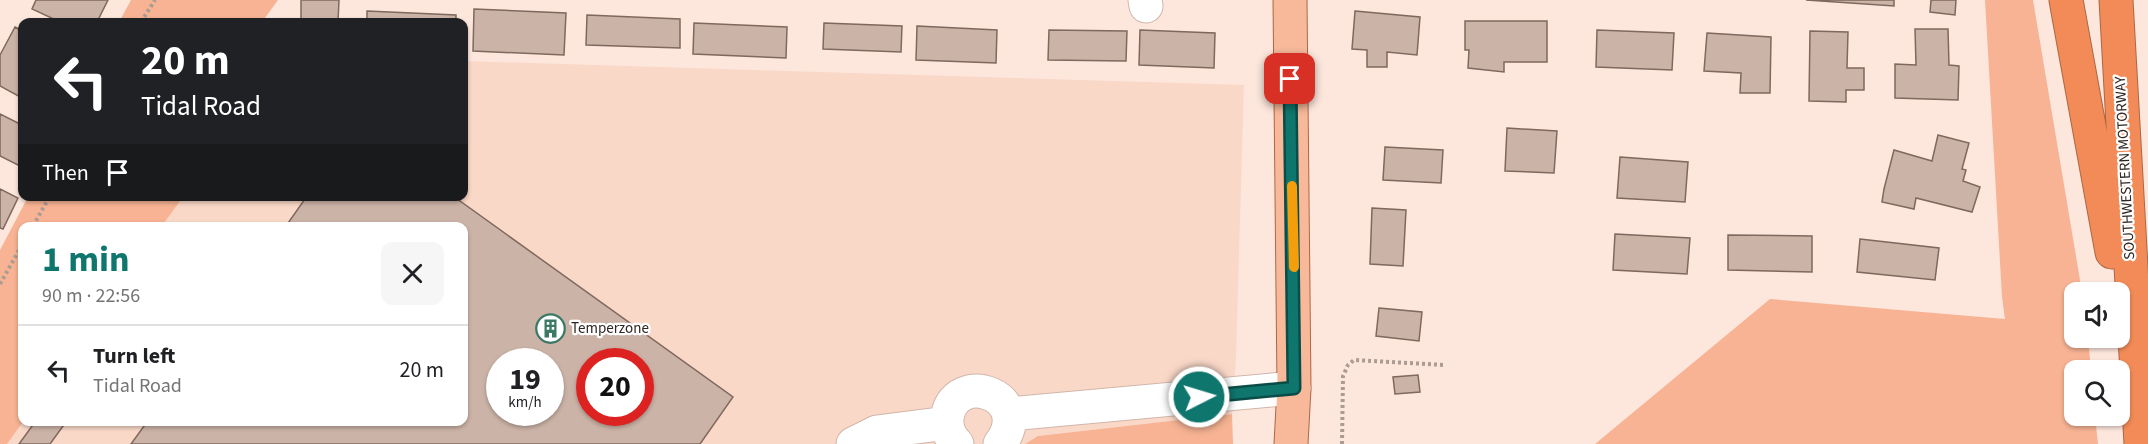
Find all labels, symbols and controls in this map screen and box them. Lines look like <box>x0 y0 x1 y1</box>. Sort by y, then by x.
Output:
text: 20 m <box>141 31 230 91</box>
icon: left <box>42 42 120 120</box>
pin <box>1264 53 1315 104</box>
icon: arrive <box>1273 62 1306 95</box>
street label: SOUTHWESTERN MOTORWAY <box>2110 75 2140 260</box>
text: Tidal Road <box>141 87 261 126</box>
icon: arrive <box>101 156 134 189</box>
text: Then <box>42 157 89 189</box>
text: 1 min <box>42 234 130 285</box>
button: close <box>381 242 444 305</box>
text: 90 m · 22:56 <box>42 282 140 310</box>
map controls <box>2064 282 2130 426</box>
button: sound <box>2064 282 2130 348</box>
building icon: Temperzone <box>534 312 566 344</box>
place label: Temperzone <box>571 318 649 339</box>
text: Turn left <box>93 340 175 372</box>
speed limit sign: 20 <box>576 348 654 426</box>
icon: left <box>42 354 75 387</box>
text: 20 m <box>399 354 444 386</box>
text: 19 <box>509 358 541 401</box>
button: search <box>2064 360 2130 426</box>
position arrow <box>1167 365 1231 429</box>
text: Tidal Road <box>93 372 182 400</box>
text: km/h <box>508 392 542 413</box>

